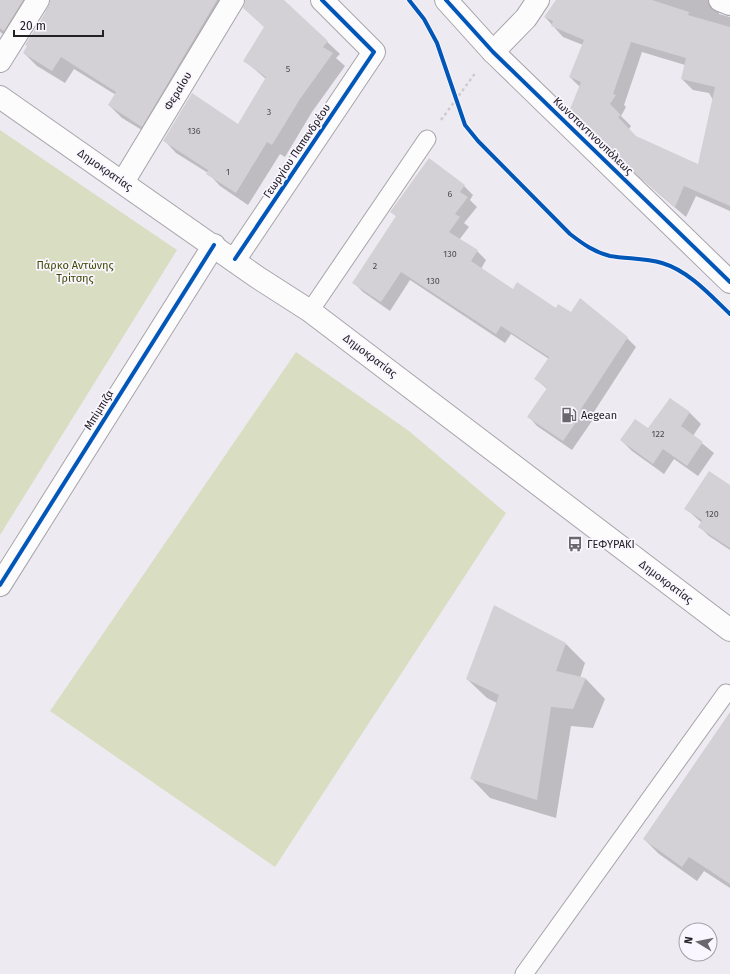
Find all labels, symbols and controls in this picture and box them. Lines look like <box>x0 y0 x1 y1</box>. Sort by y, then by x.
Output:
scale bar <box>14 12 103 38</box>
text: 20 m <box>20 19 46 33</box>
house number: 5 <box>286 64 291 74</box>
street label: Φεραίου <box>161 69 195 113</box>
street label: Κωνσταντινουπόλεως <box>550 95 636 177</box>
street label: Γεωργίου Παπανδρέου <box>261 101 333 201</box>
house number: 3 <box>267 107 271 117</box>
house number: 136 <box>187 126 201 136</box>
street label: Δημοκρατίας <box>75 146 135 194</box>
house number: 1 <box>226 167 230 177</box>
house number: 6 <box>448 189 453 199</box>
house number: 130 <box>443 249 457 259</box>
park label: Πάρκο Αντώνης Τρίτσης <box>36 259 114 285</box>
house number: 2 <box>373 261 377 271</box>
house number: 130 <box>426 276 440 286</box>
street label: Δημοκρατίας <box>341 332 399 380</box>
street label: Μπίμπιζα <box>82 387 117 432</box>
fuel station icon: Aegean <box>560 406 578 424</box>
place label: Aegean <box>581 409 617 422</box>
house number: 122 <box>652 429 664 439</box>
house number: 120 <box>705 509 719 519</box>
bus stop icon: ΓΕΦΥΡΑΚΙ <box>566 535 584 553</box>
place label: ΓΕΦΥΡΑΚΙ <box>587 538 635 551</box>
street label: Δημοκρατίας <box>637 558 695 606</box>
north arrow <box>678 922 718 962</box>
text: N <box>682 936 696 945</box>

